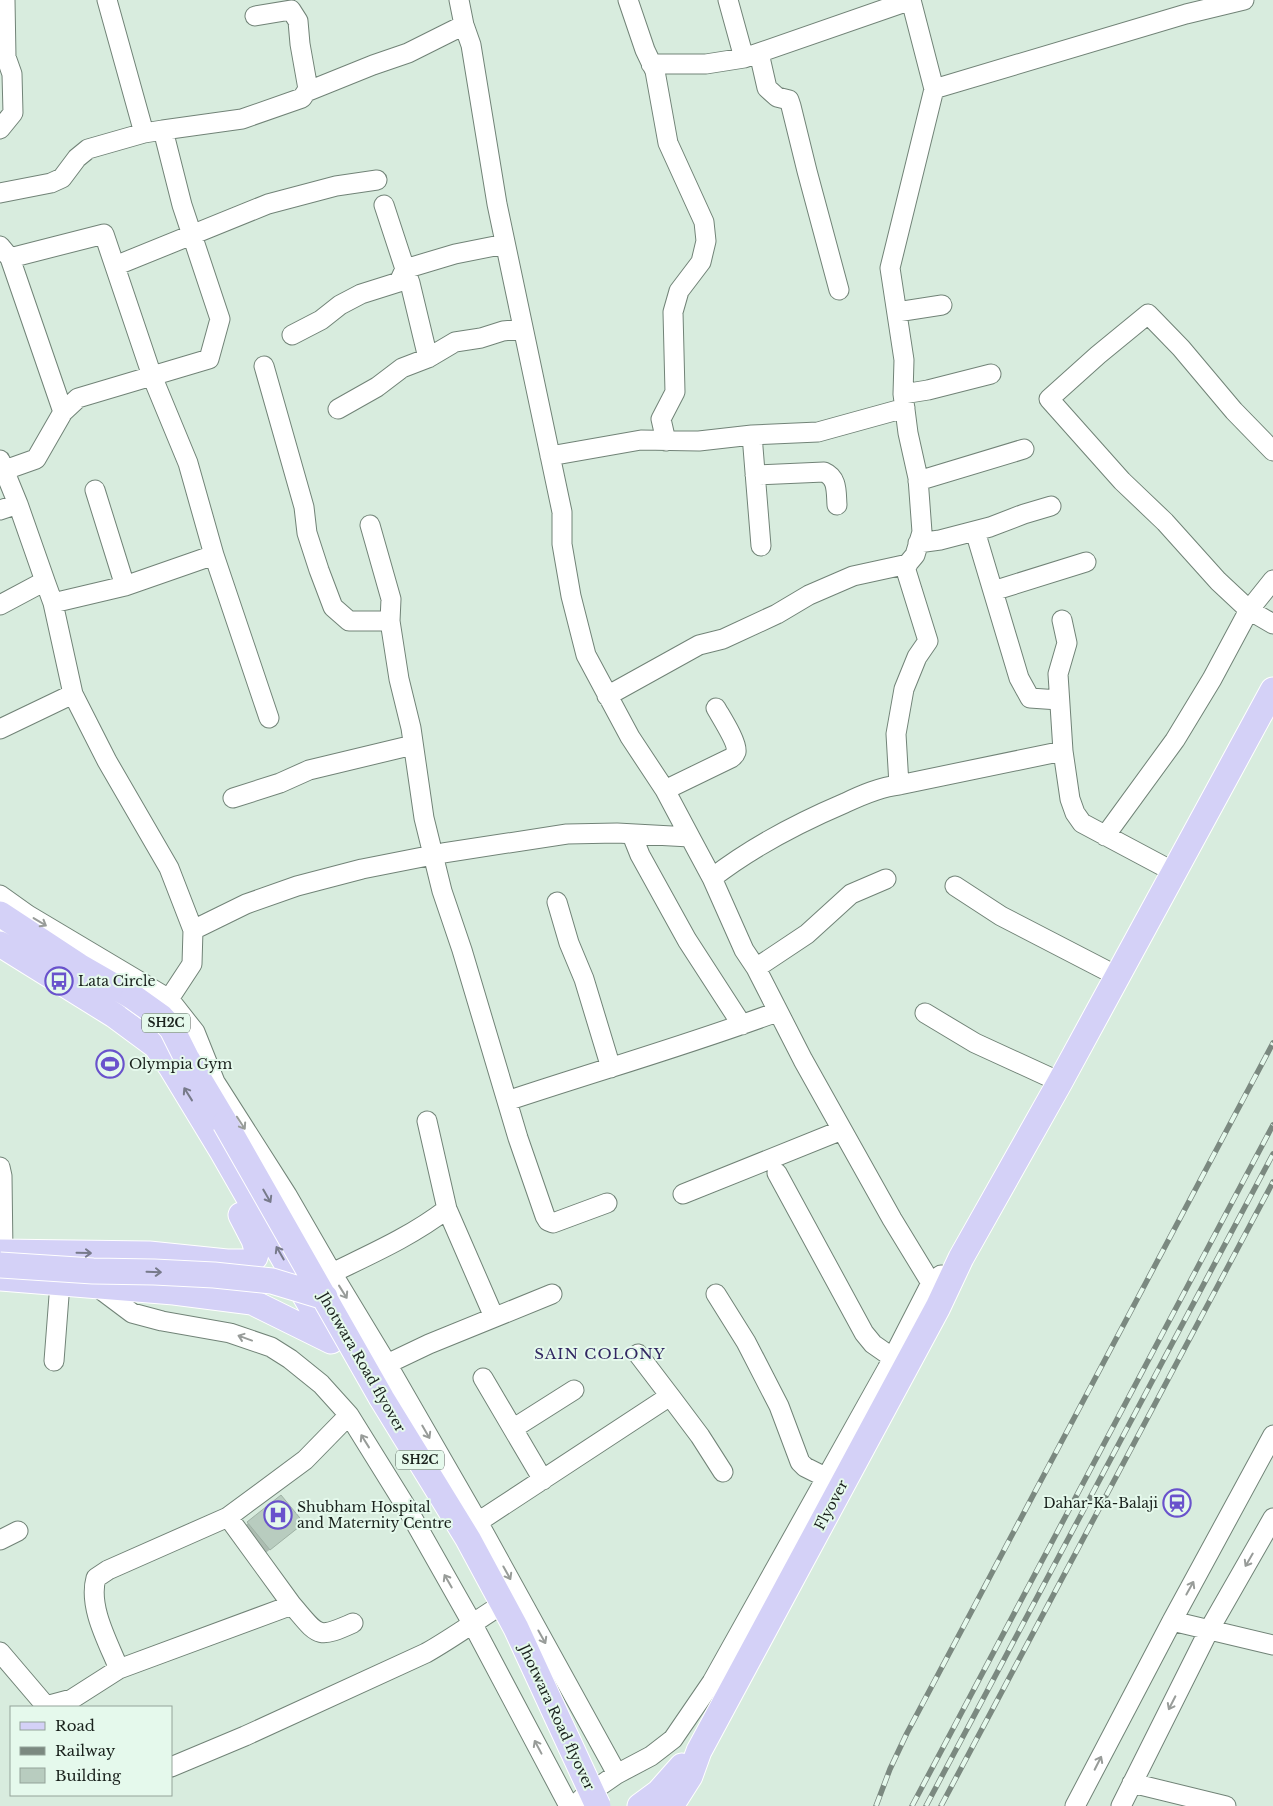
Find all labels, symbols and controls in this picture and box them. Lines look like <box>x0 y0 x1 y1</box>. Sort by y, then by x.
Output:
one-way arrow <box>33 918 47 928</box>
bus stop icon: Lata Circle <box>44 966 74 996</box>
place label: Lata Circle <box>78 972 155 990</box>
road number: SH2C <box>142 1014 190 1032</box>
sports icon: Olympia Gym <box>95 1049 125 1079</box>
place label: Olympia Gym <box>129 1055 232 1073</box>
one-way arrow <box>182 1088 192 1102</box>
one-way arrow <box>237 1116 247 1130</box>
one-way arrow <box>263 1188 272 1203</box>
one-way arrow <box>275 1247 285 1261</box>
one-way arrow <box>75 1249 91 1258</box>
one-way arrow <box>145 1267 161 1277</box>
one-way arrow <box>339 1285 349 1299</box>
street label: Jhotwara Road flyover <box>314 1287 410 1435</box>
one-way arrow <box>237 1333 253 1342</box>
district label: SAIN COLONY <box>534 1344 666 1363</box>
one-way arrow <box>422 1425 432 1439</box>
one-way arrow <box>360 1434 370 1448</box>
road number: SH2C <box>396 1450 444 1470</box>
street label: Flyover <box>810 1477 852 1533</box>
station icon: Dahar-Ka-Balaji <box>1162 1488 1192 1518</box>
place label: Dahar-Ka-Balaji <box>1043 1494 1158 1512</box>
place label: Shubham Hospital and Maternity Centre <box>297 1498 452 1532</box>
hospital icon: Shubham Hospital and Maternity Centre <box>263 1500 293 1530</box>
one-way arrow <box>1243 1552 1253 1566</box>
one-way arrow <box>502 1566 512 1580</box>
one-way arrow <box>443 1574 453 1588</box>
one-way arrow <box>1185 1581 1195 1596</box>
one-way arrow <box>537 1629 547 1644</box>
street label: Jhotwara Road flyover <box>514 1640 599 1793</box>
one-way arrow <box>1167 1695 1176 1710</box>
legend <box>10 1706 172 1796</box>
text: Road <box>55 1716 95 1735</box>
one-way arrow <box>533 1740 543 1755</box>
text: Railway <box>55 1741 116 1760</box>
one-way arrow <box>1094 1756 1103 1771</box>
text: Building <box>55 1766 122 1785</box>

